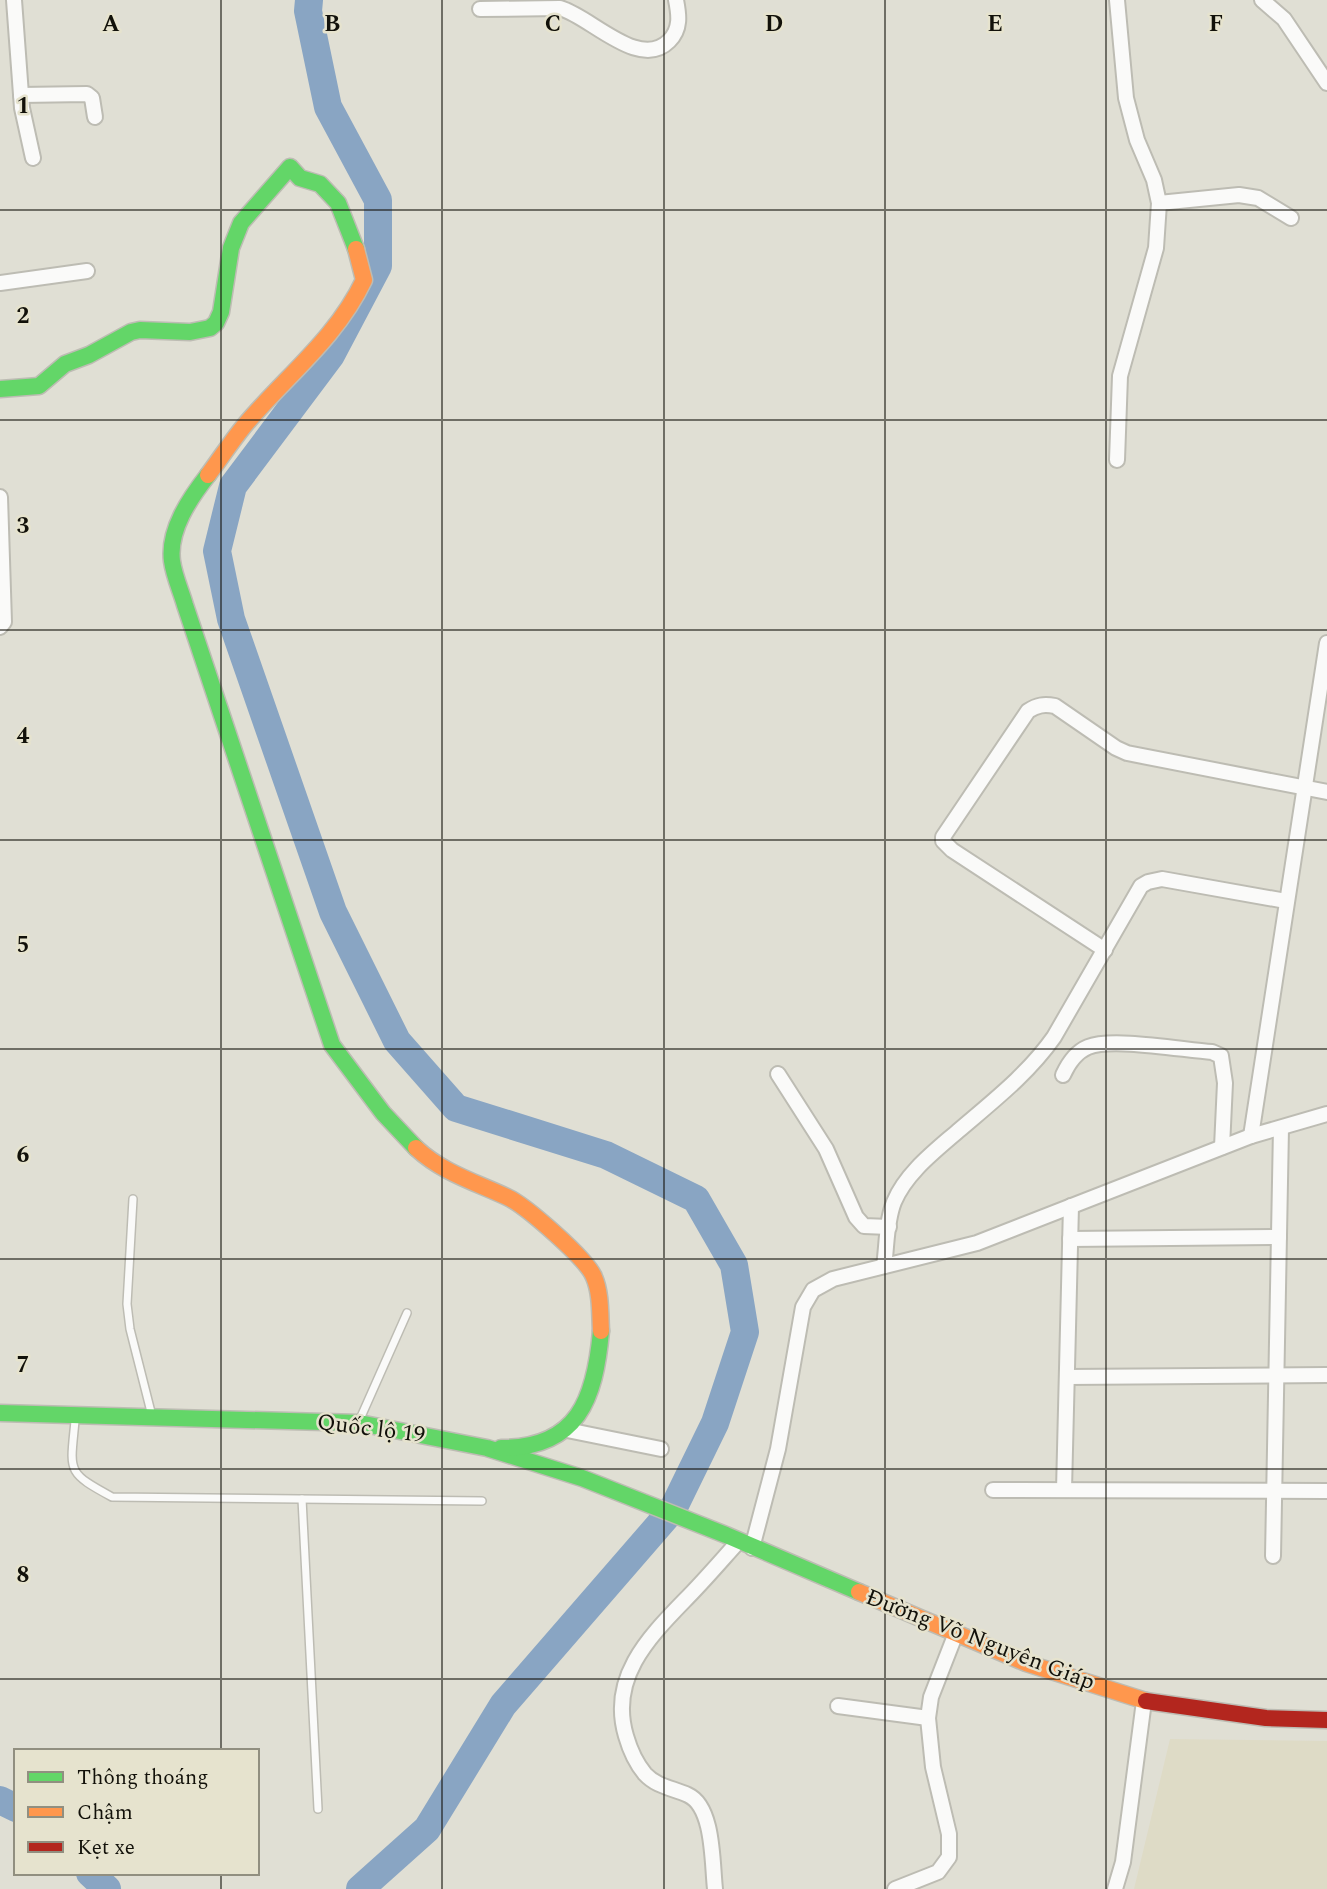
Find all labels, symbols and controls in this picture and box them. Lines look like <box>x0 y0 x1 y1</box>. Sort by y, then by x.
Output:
text: A <box>102 7 120 42</box>
text: B <box>324 7 340 42</box>
text: C <box>545 7 561 42</box>
text: D <box>765 7 783 42</box>
text: E <box>987 7 1003 42</box>
text: F <box>1209 7 1223 42</box>
text: 1 <box>17 89 29 124</box>
text: 2 <box>17 299 30 334</box>
text: 3 <box>17 509 30 544</box>
text: 4 <box>17 719 30 754</box>
text: 5 <box>17 928 29 963</box>
text: 6 <box>17 1138 30 1173</box>
text: 7 <box>17 1348 29 1383</box>
street label: Quốc lộ 19 <box>315 1405 427 1453</box>
text: 8 <box>17 1558 29 1593</box>
street label: Đường Võ Nguyên Giáp <box>860 1580 1100 1700</box>
legend <box>14 1749 259 1875</box>
text: Thông thoáng <box>77 1762 209 1794</box>
text: Chậm <box>77 1797 133 1829</box>
text: Kẹt xe <box>77 1832 135 1864</box>

